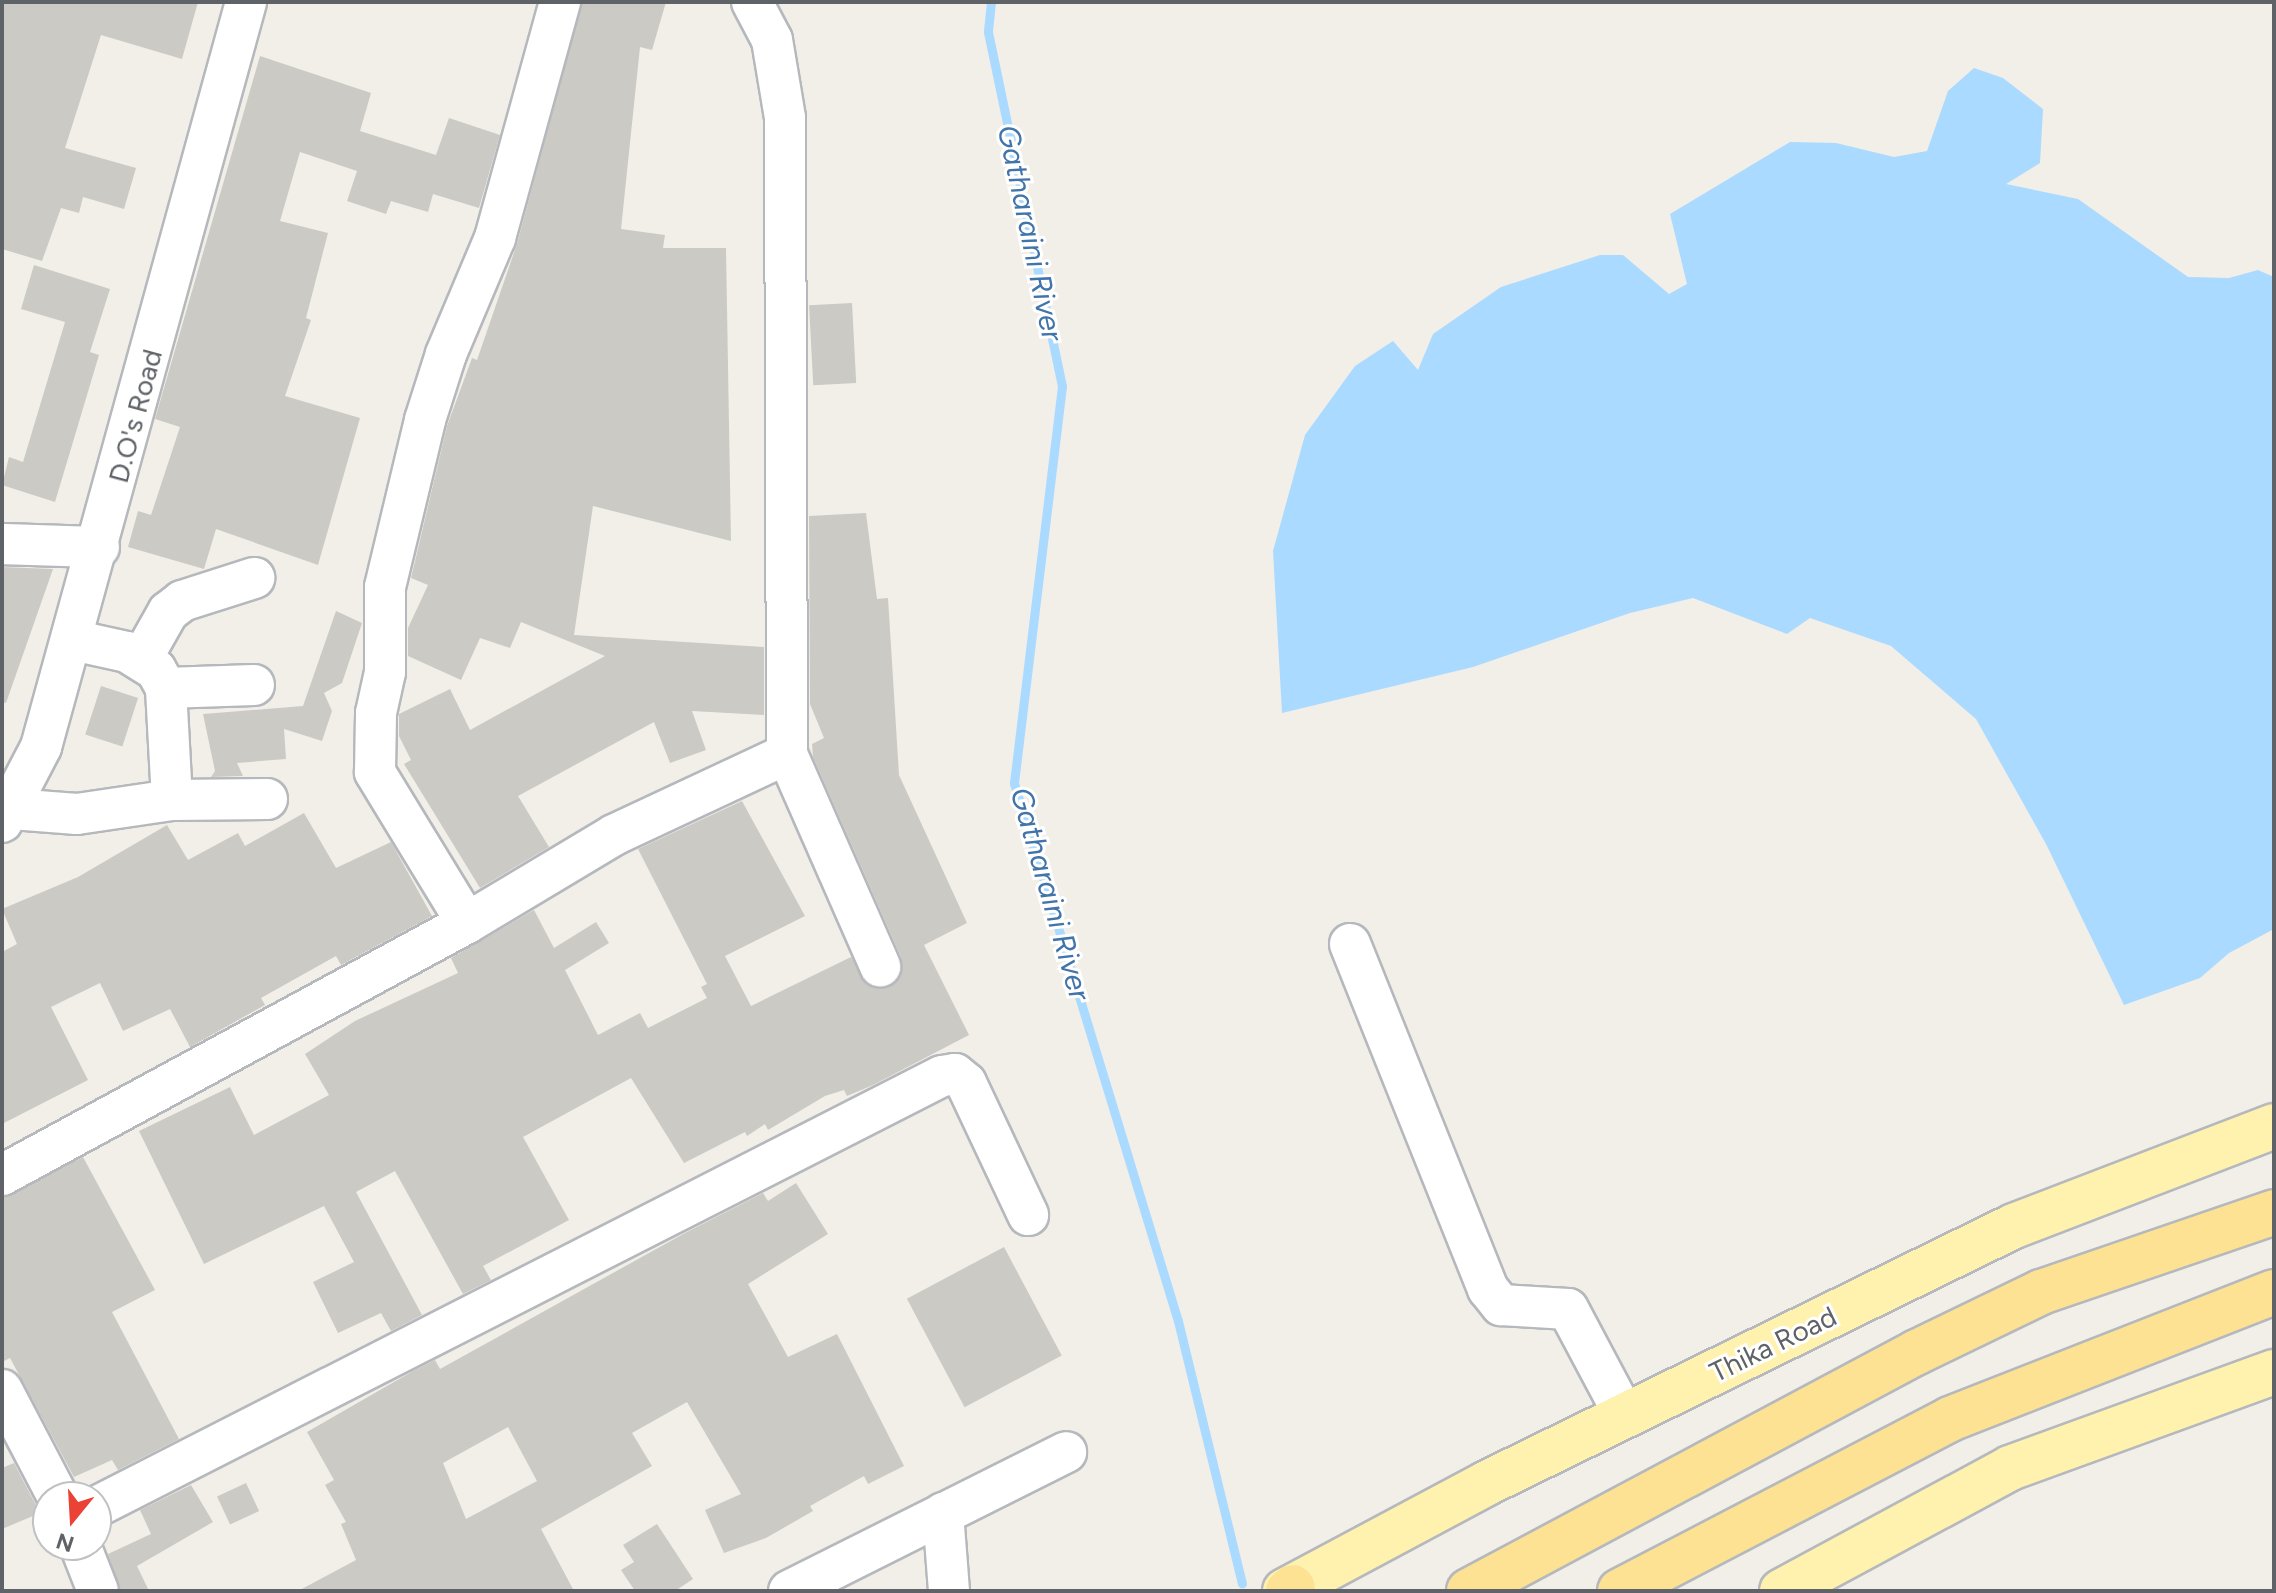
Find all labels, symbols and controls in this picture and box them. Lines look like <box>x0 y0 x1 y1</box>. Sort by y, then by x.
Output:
water label: Gatharaini River <box>990 122 1070 344</box>
street label: D.O's Road <box>101 346 169 486</box>
water label: Gatharaini River <box>1002 783 1098 1005</box>
street label: Thika Road <box>1704 1299 1842 1389</box>
north arrow <box>32 1481 112 1561</box>
text: N <box>53 1527 77 1558</box>

